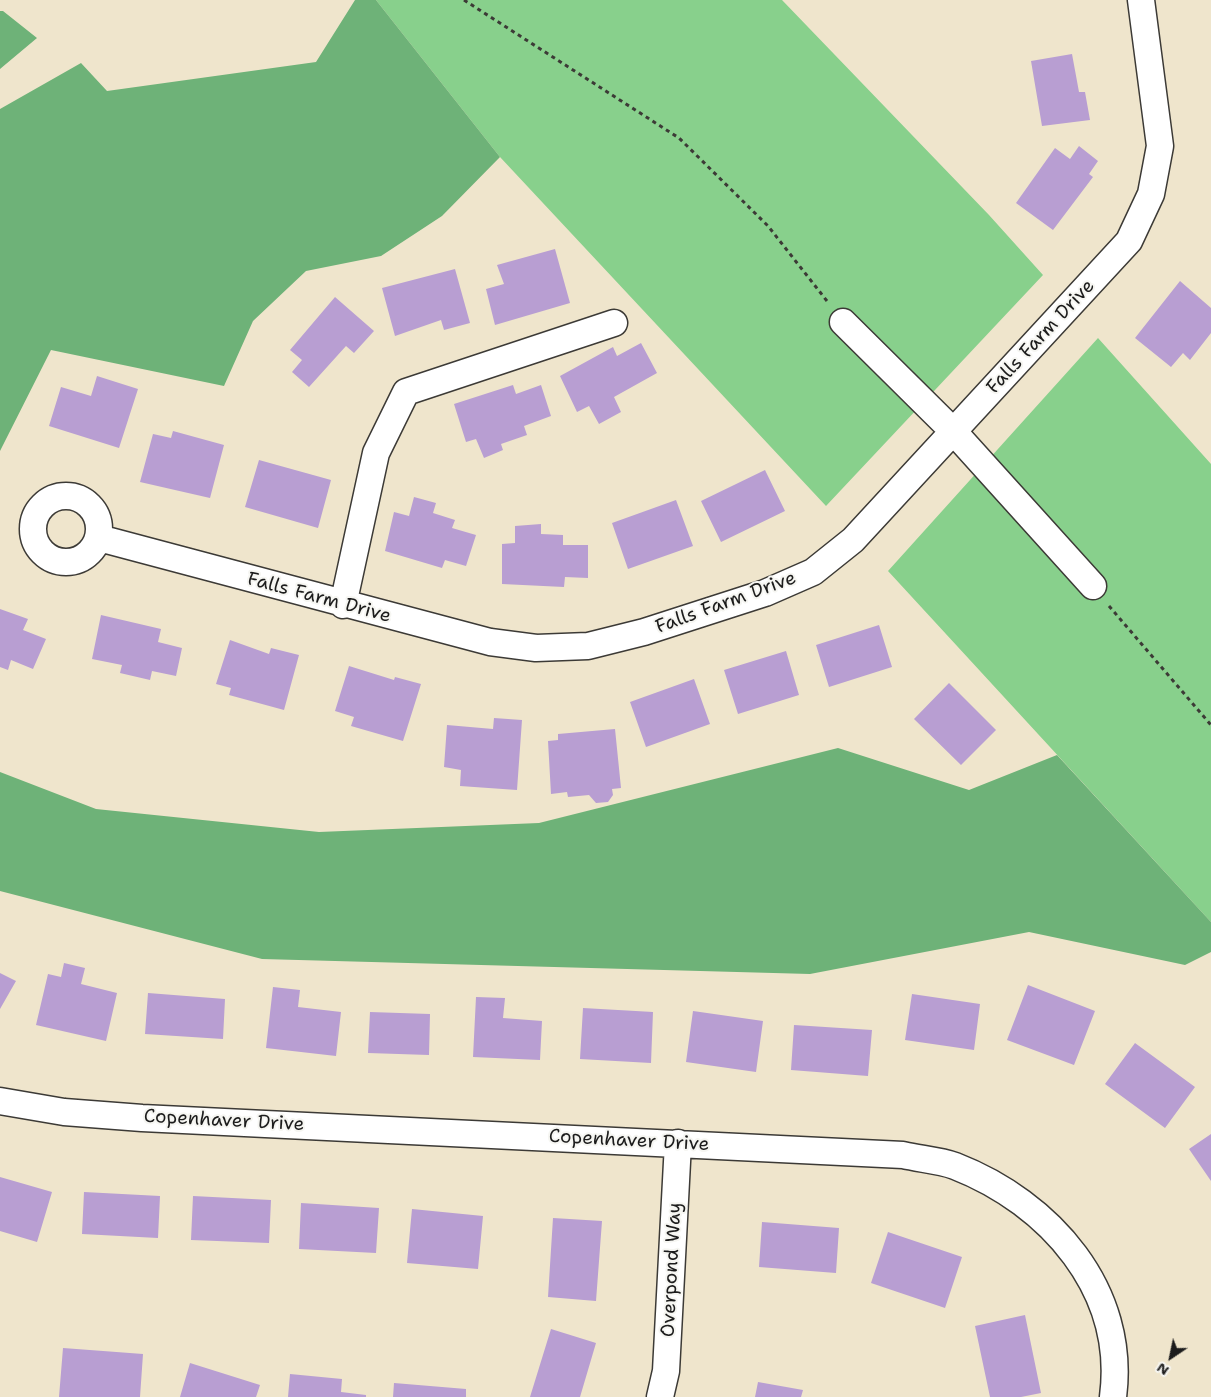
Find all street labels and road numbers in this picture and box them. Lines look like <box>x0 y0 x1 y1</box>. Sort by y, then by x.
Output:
street label: Falls Farm Drive <box>982 275 1100 399</box>
street label: Falls Farm Drive <box>653 567 799 639</box>
street label: Falls Farm Drive <box>245 568 393 628</box>
street label: Copenhaver Drive <box>143 1105 305 1137</box>
street label: Copenhaver Drive <box>548 1125 710 1157</box>
street label: Overpond Way <box>657 1202 687 1338</box>

